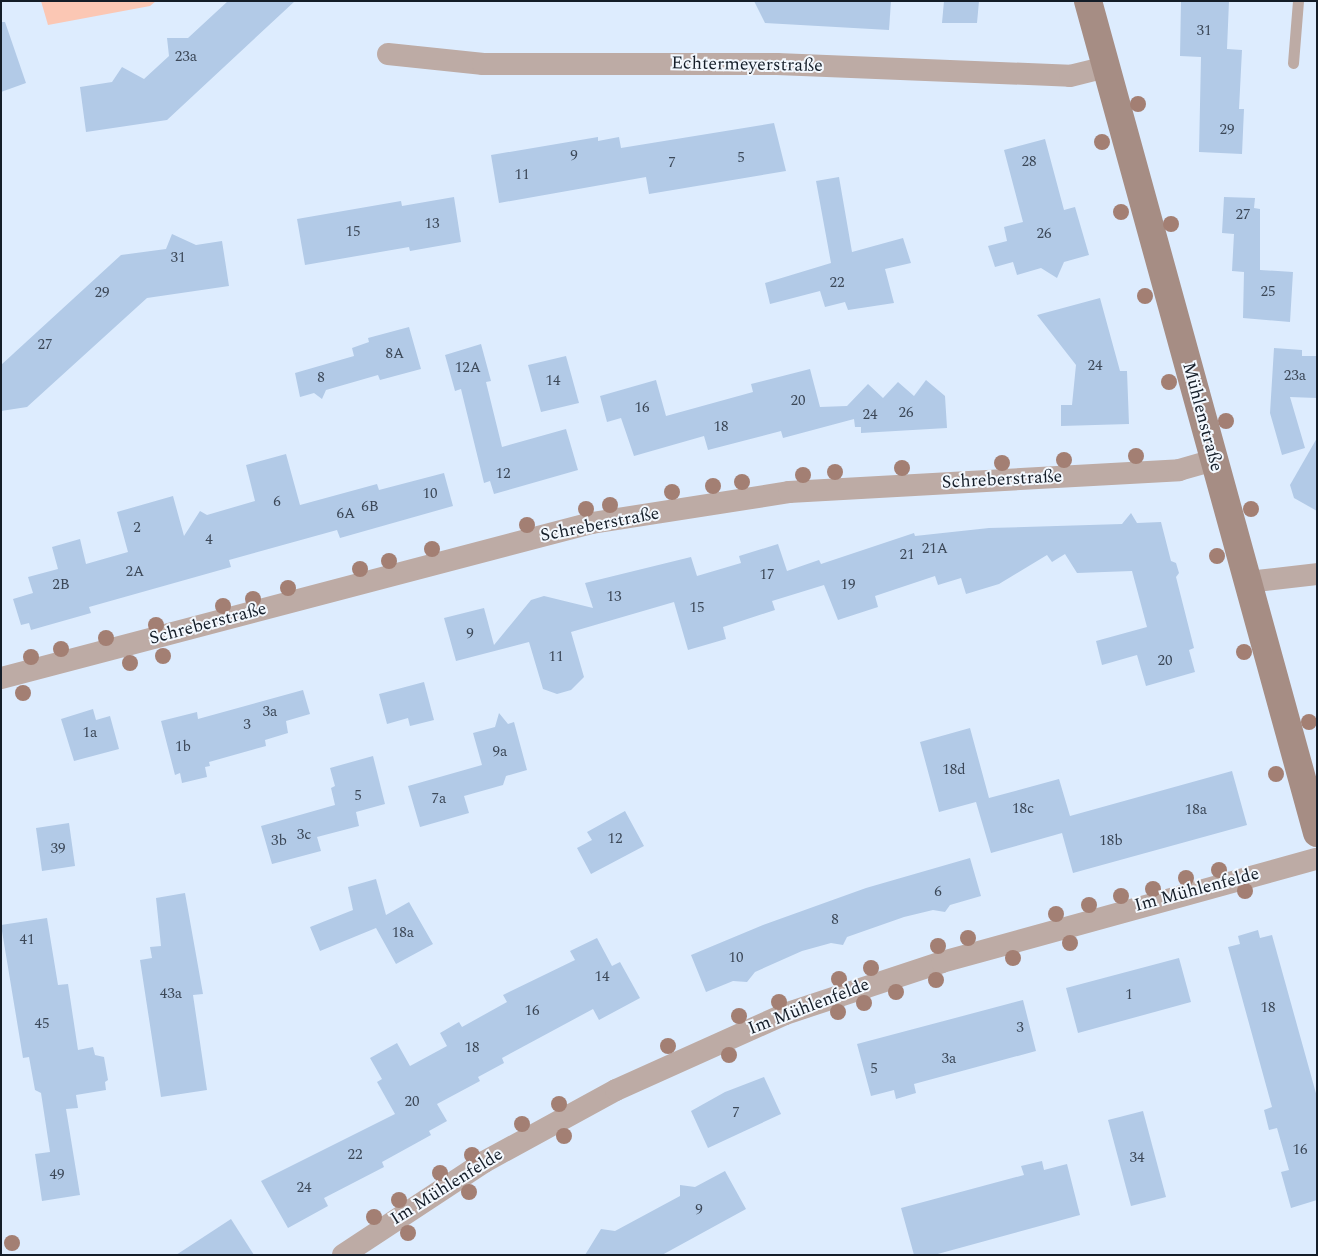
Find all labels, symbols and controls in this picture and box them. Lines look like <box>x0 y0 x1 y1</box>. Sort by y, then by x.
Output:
house number: 31 <box>1197 22 1211 40</box>
house number: 23a <box>175 48 197 66</box>
street label: Echtermeyerstraße <box>671 53 823 77</box>
house number: 29 <box>1220 121 1234 139</box>
house number: 9 <box>570 147 578 165</box>
house number: 5 <box>737 149 745 167</box>
house number: 28 <box>1022 153 1036 171</box>
house number: 7 <box>668 154 676 172</box>
house number: 11 <box>515 166 529 184</box>
house number: 27 <box>1236 206 1250 224</box>
house number: 13 <box>425 215 439 233</box>
house number: 15 <box>346 223 360 241</box>
house number: 26 <box>1037 225 1051 243</box>
house number: 31 <box>171 249 185 267</box>
house number: 22 <box>830 274 844 292</box>
house number: 25 <box>1261 283 1275 301</box>
house number: 29 <box>95 284 109 302</box>
house number: 27 <box>38 336 52 354</box>
house number: 8A <box>386 345 404 363</box>
house number: 24 <box>1088 357 1102 375</box>
house number: 12A <box>455 359 481 377</box>
street label: Mühlenstraße <box>1177 360 1227 474</box>
house number: 23a <box>1284 367 1306 385</box>
house number: 8 <box>317 369 325 387</box>
house number: 14 <box>546 372 560 390</box>
house number: 20 <box>791 392 805 410</box>
house number: 16 <box>635 399 649 417</box>
house number: 26 <box>899 404 913 422</box>
house number: 24 <box>863 406 877 424</box>
house number: 18 <box>714 418 728 436</box>
house number: 12 <box>496 465 510 483</box>
street label: Schreberstraße <box>941 466 1063 494</box>
house number: 10 <box>423 485 437 503</box>
house number: 6 <box>273 493 281 511</box>
house number: 6B <box>361 498 379 516</box>
street label: Schreberstraße <box>539 503 661 547</box>
house number: 6A <box>337 505 355 523</box>
house number: 2 <box>133 519 141 537</box>
house number: 4 <box>205 531 213 549</box>
house number: 21A <box>922 540 948 558</box>
house number: 21 <box>900 546 914 564</box>
house number: 2A <box>126 563 144 581</box>
house number: 17 <box>760 566 774 584</box>
house number: 2B <box>52 576 70 594</box>
house number: 19 <box>841 576 855 594</box>
house number: 13 <box>607 588 621 606</box>
street label: Schreberstraße <box>147 598 269 650</box>
house number: 15 <box>690 599 704 617</box>
house number: 9 <box>466 625 474 643</box>
house number: 11 <box>549 648 563 666</box>
house number: 20 <box>1158 652 1172 670</box>
house number: 3a <box>263 703 277 721</box>
house number: 3 <box>243 716 251 734</box>
house number: 1a <box>83 724 97 742</box>
house number: 1b <box>175 738 191 756</box>
house number: 9a <box>493 743 507 761</box>
house number: 18d <box>942 761 966 779</box>
house number: 5 <box>354 787 362 805</box>
house number: 7a <box>432 790 446 808</box>
house number: 18c <box>1012 800 1034 818</box>
house number: 18a <box>1185 801 1207 819</box>
house number: 3c <box>297 826 311 844</box>
house number: 12 <box>608 830 622 848</box>
house number: 3b <box>271 832 287 850</box>
house number: 18b <box>1099 832 1123 850</box>
house number: 39 <box>51 840 65 858</box>
street label: Im Mühlenfelde <box>1132 863 1262 917</box>
house number: 6 <box>934 883 942 901</box>
house number: 8 <box>831 911 839 929</box>
house number: 18a <box>392 924 414 942</box>
house number: 41 <box>20 931 34 949</box>
house number: 10 <box>729 949 743 967</box>
house number: 14 <box>595 968 609 986</box>
street label: Im Mühlenfelde <box>745 974 873 1040</box>
house number: 43a <box>160 985 182 1003</box>
house number: 1 <box>1125 986 1133 1004</box>
house number: 18 <box>1261 999 1275 1017</box>
house number: 16 <box>525 1002 539 1020</box>
house number: 45 <box>35 1015 49 1033</box>
house number: 3 <box>1016 1019 1024 1037</box>
house number: 18 <box>465 1039 479 1057</box>
house number: 3a <box>942 1050 956 1068</box>
house number: 5 <box>870 1060 878 1078</box>
house number: 20 <box>405 1093 419 1111</box>
house number: 7 <box>732 1104 740 1122</box>
house number: 16 <box>1293 1141 1307 1159</box>
street label: Im Mühlenfelde <box>387 1144 507 1230</box>
house number: 22 <box>348 1146 362 1164</box>
house number: 34 <box>1130 1149 1144 1167</box>
house number: 49 <box>50 1166 64 1184</box>
house number: 24 <box>297 1179 311 1197</box>
house number: 9 <box>695 1201 703 1219</box>

